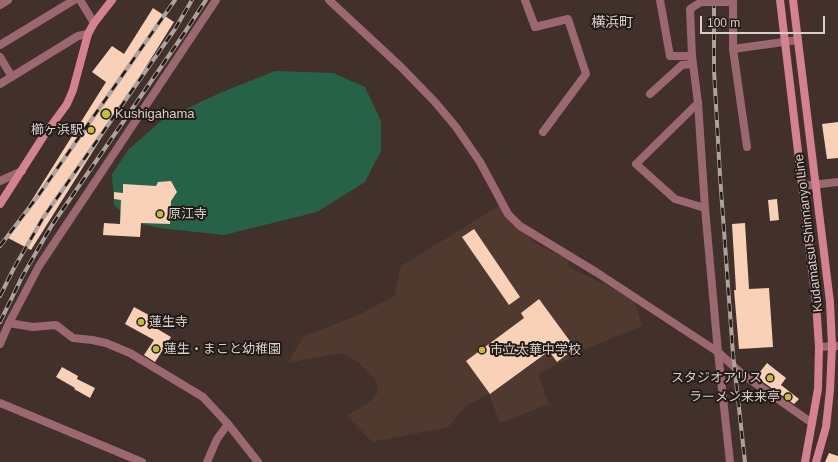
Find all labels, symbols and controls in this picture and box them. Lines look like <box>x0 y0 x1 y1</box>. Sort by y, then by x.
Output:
scale bar <box>702 8 827 34</box>
district label: 横浜町 <box>591 15 633 31</box>
text: 100 m <box>707 16 740 30</box>
place label: Kushigahama <box>115 106 194 122</box>
marker: Kushigahama <box>100 108 112 120</box>
place label: 櫛ヶ浜駅 <box>31 122 83 138</box>
marker: 櫛ヶ浜駅 <box>86 125 96 135</box>
street label: Kudamatsu Shinnanyo Line <box>792 153 826 313</box>
place label: 原江寺 <box>168 206 207 222</box>
marker: 原江寺 <box>155 209 165 219</box>
place label: 蓮生寺 <box>149 314 188 330</box>
marker: 蓮生寺 <box>136 317 146 327</box>
place label: 蓮生・まこと幼稚園 <box>164 341 281 357</box>
place label: 市立太華中学校 <box>490 342 581 358</box>
marker: 蓮生・まこと幼稚園 <box>151 344 161 354</box>
marker: 市立太華中学校 <box>477 345 487 355</box>
place label: スタジオアリス <box>671 370 762 386</box>
marker: スタジオアリス <box>765 373 775 383</box>
place label: ラーメン来来亭 <box>689 389 780 405</box>
marker: ラーメン来来亭 <box>783 392 793 402</box>

